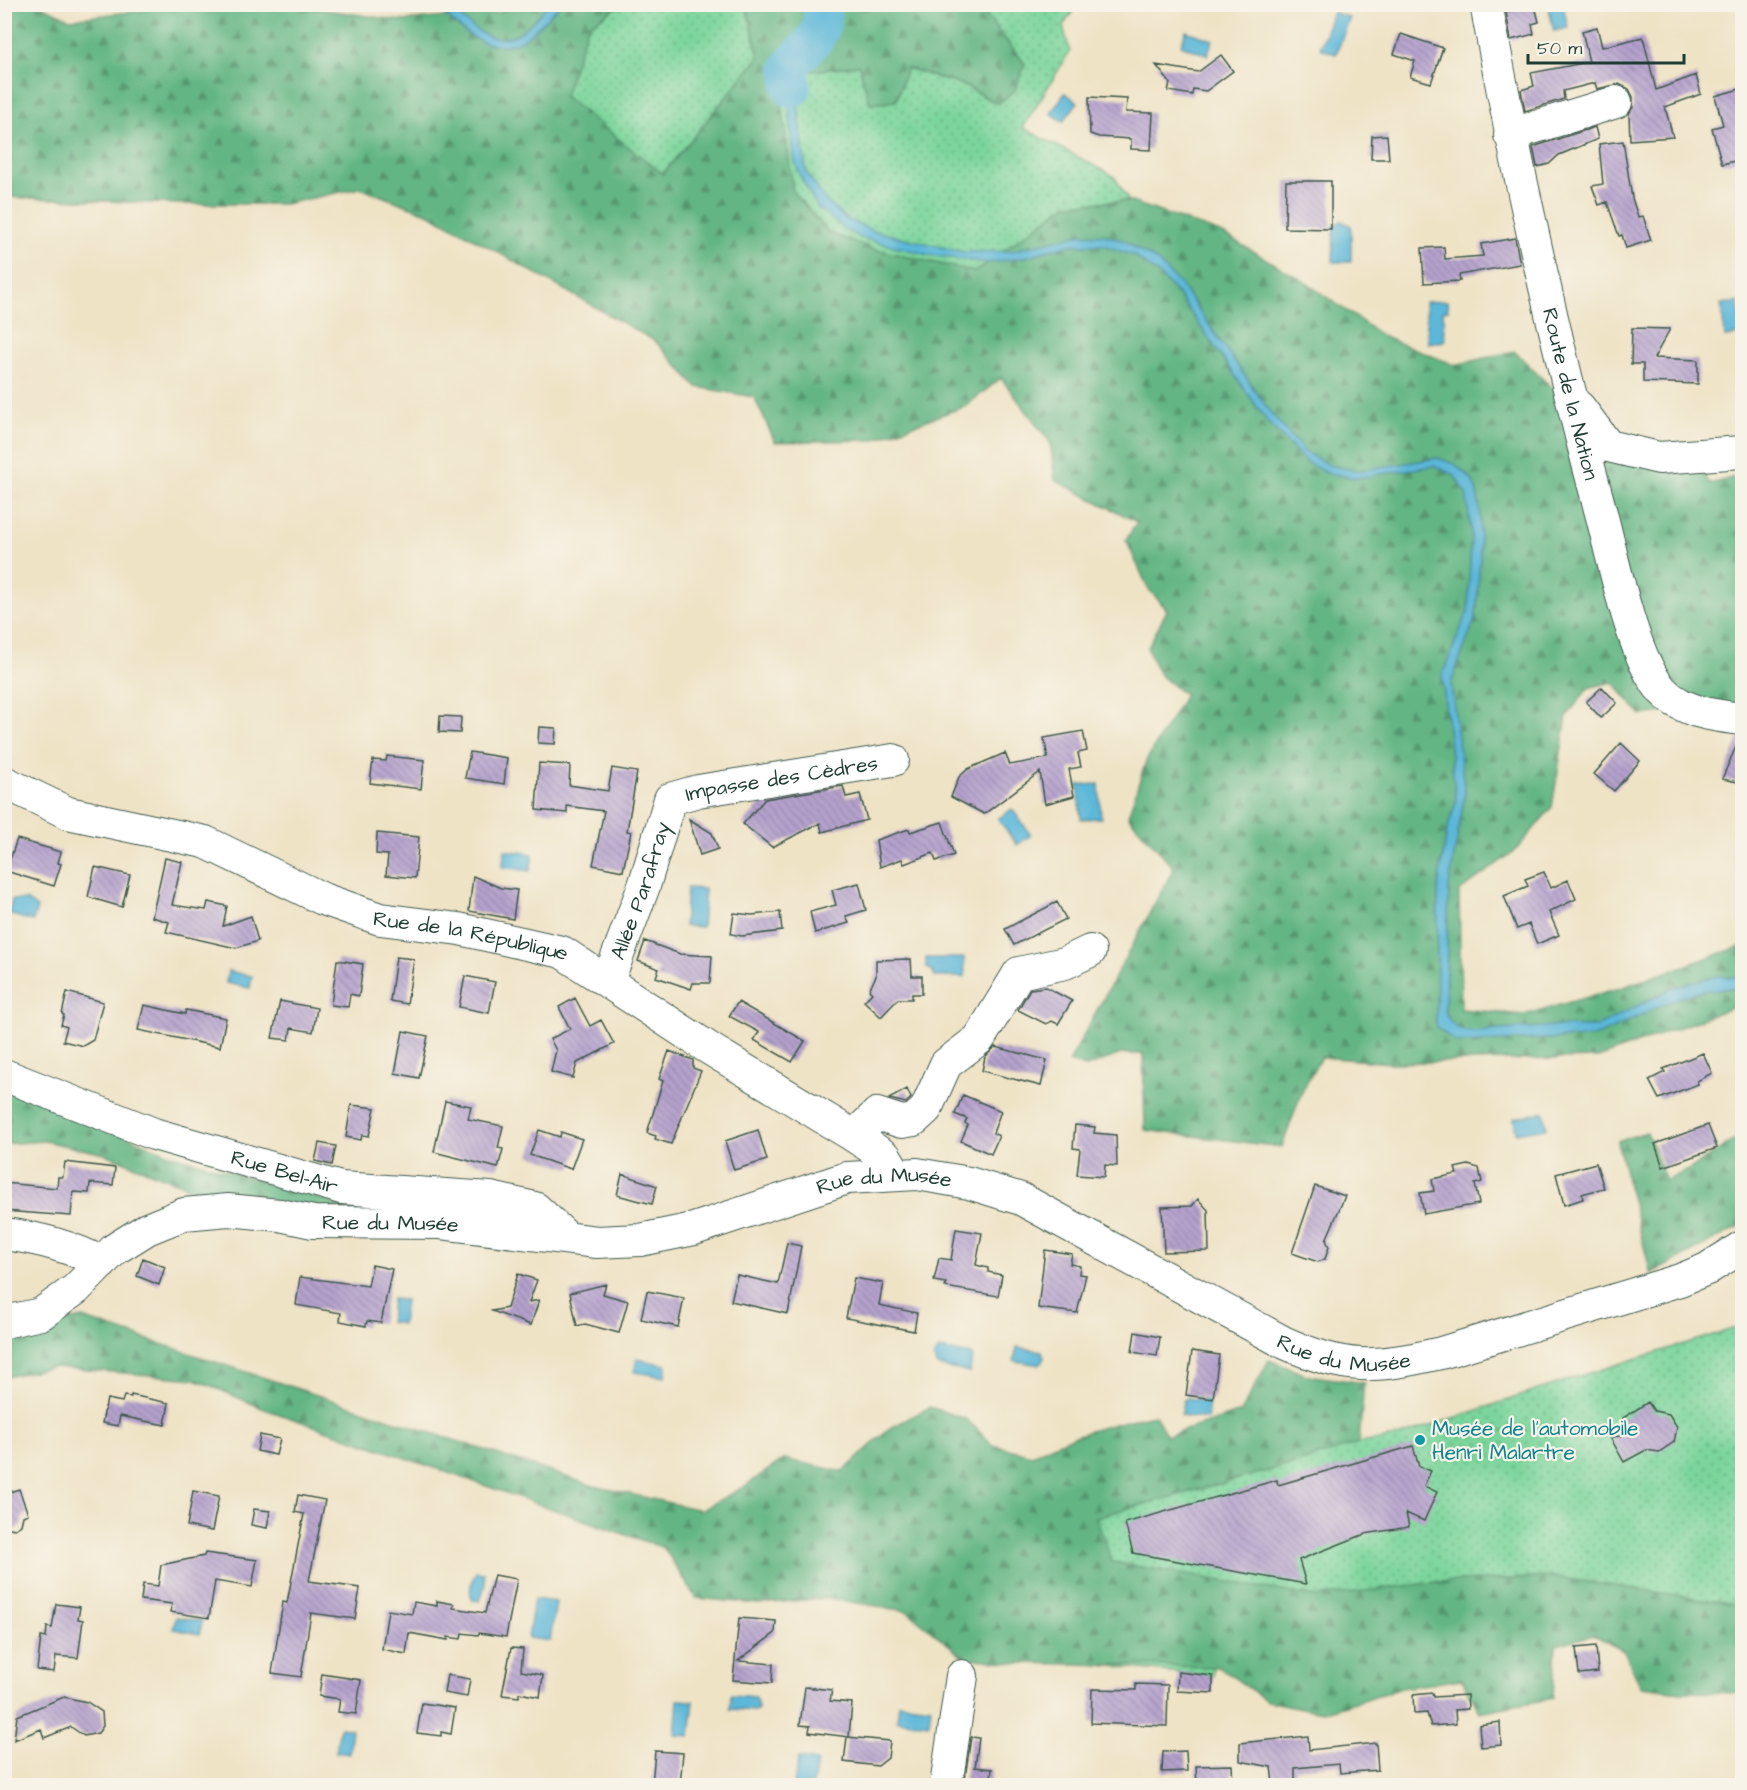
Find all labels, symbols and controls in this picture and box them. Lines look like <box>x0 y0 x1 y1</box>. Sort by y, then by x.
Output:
scale bar <box>1528 27 1684 65</box>
text: 50 m <box>1537 36 1582 61</box>
street label: Route de la Nation <box>1535 305 1606 483</box>
street label: Impasse des Cèdres <box>682 749 880 809</box>
street label: Allée Parafray <box>603 818 679 964</box>
street label: Rue de la République <box>371 904 575 968</box>
street label: Rue Bel-Air <box>228 1143 342 1201</box>
street label: Rue du Musée <box>813 1160 954 1202</box>
street label: Rue du Musée <box>322 1208 460 1240</box>
street label: Rue du Musée <box>1272 1327 1413 1379</box>
place label: Musée de l'automobile Henri Malartre <box>1432 1414 1638 1467</box>
marker: Musée de l'automobile Henri Malartre <box>1413 1433 1427 1447</box>

